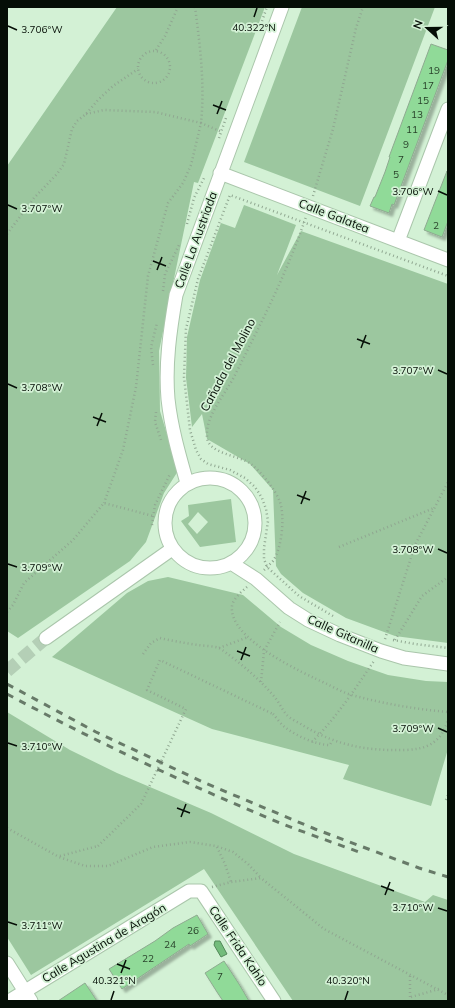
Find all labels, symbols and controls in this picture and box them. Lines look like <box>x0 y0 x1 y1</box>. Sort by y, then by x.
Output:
north arrow <box>407 8 447 48</box>
text: N <box>410 18 426 31</box>
text: 40.322°N <box>232 21 276 34</box>
text: 3.706°W <box>21 23 63 36</box>
house number: 19 <box>428 64 440 77</box>
house number: 17 <box>422 79 434 92</box>
house number: 15 <box>417 94 429 107</box>
house number: 13 <box>411 108 423 121</box>
house number: 11 <box>406 123 418 136</box>
house number: 9 <box>403 138 409 151</box>
house number: 7 <box>398 153 404 166</box>
house number: 5 <box>393 168 399 181</box>
text: 3.706°W <box>392 185 434 198</box>
street label: Calle La Austriada <box>171 189 220 290</box>
street label: Calle Galatea <box>297 195 372 236</box>
text: 3.707°W <box>21 202 63 215</box>
house number: 2 <box>433 219 439 232</box>
street label: Cañada del Molino <box>197 315 259 414</box>
text: 3.707°W <box>392 364 434 377</box>
text: 3.708°W <box>21 381 63 394</box>
text: 3.708°W <box>392 543 434 556</box>
text: 3.709°W <box>21 561 63 574</box>
street label: Calle Gitanilla <box>305 611 381 656</box>
text: 3.709°W <box>392 722 434 735</box>
text: 3.710°W <box>21 740 63 753</box>
street label: Calle Agustina de Aragón <box>39 900 169 986</box>
text: 3.710°W <box>392 901 434 914</box>
street label: Calle Frida Kahlo <box>206 903 271 989</box>
text: 3.711°W <box>21 919 63 932</box>
house number: 26 <box>187 924 199 937</box>
house number: 24 <box>164 938 176 951</box>
house number: 22 <box>142 952 154 965</box>
house number: 7 <box>217 970 223 983</box>
text: 40.321°N <box>92 974 136 987</box>
text: 40.320°N <box>326 974 370 987</box>

